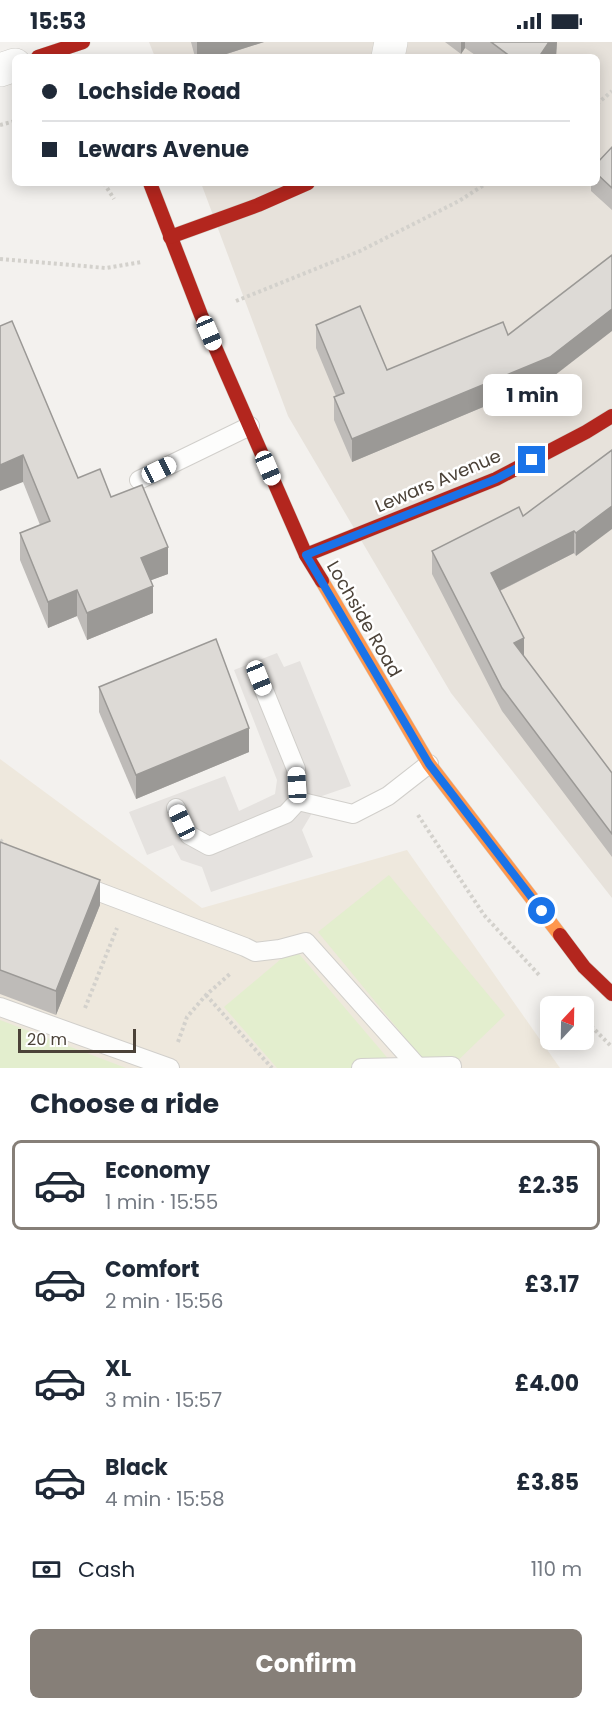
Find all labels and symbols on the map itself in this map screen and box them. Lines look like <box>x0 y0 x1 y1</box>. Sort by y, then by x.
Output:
car <box>194 313 224 353</box>
callout: 1 min <box>482 373 582 415</box>
street label: Lewars Avenue <box>371 443 505 518</box>
route end <box>518 446 545 473</box>
car <box>253 448 283 488</box>
car <box>139 454 179 486</box>
street label: Lochside Road <box>321 556 408 682</box>
car <box>244 658 274 698</box>
car <box>287 767 307 803</box>
car <box>166 802 198 842</box>
route start <box>528 897 555 924</box>
north arrow <box>540 996 594 1050</box>
scale bar <box>18 1026 136 1054</box>

